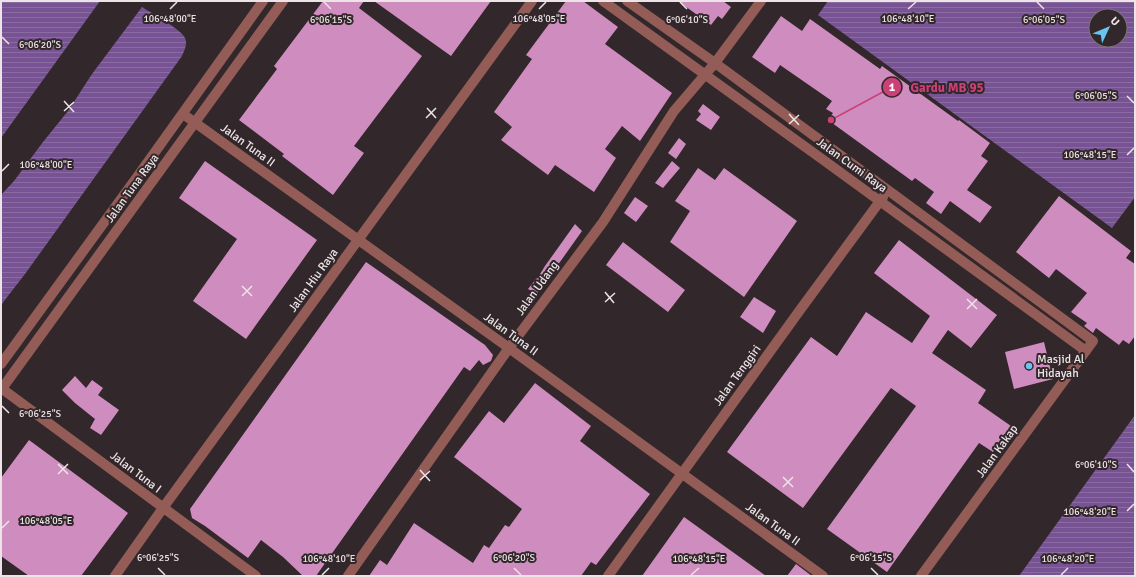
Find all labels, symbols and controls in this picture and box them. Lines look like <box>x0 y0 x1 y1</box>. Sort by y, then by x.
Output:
north arrow <box>1088 8 1128 48</box>
text: 106°48'00"E <box>143 13 197 25</box>
text: 106°48'05"E <box>512 13 566 25</box>
text: 106°48'10"E <box>881 13 935 25</box>
text: 6°06'15"S <box>310 14 353 26</box>
text: 6°06'10"S <box>666 14 709 26</box>
text: 6°06'05"S <box>1023 14 1066 26</box>
text: U <box>1108 14 1122 29</box>
text: 6°06'20"S <box>19 39 62 51</box>
callout: Gardu MB 95 <box>882 75 991 100</box>
text: 1 <box>889 80 896 95</box>
text: Gardu MB 95 <box>911 80 983 96</box>
text: 6°06'05"S <box>1075 90 1118 102</box>
street label: Jalan Tuna II <box>218 121 278 170</box>
street label: Jalan Cumi Raya <box>813 135 890 196</box>
text: 106°48'15"E <box>1063 149 1117 161</box>
street label: Jalan Tuna Raya <box>102 151 162 226</box>
text: 106°48'00"E <box>19 159 73 171</box>
street label: Jalan Hiu Raya <box>285 246 342 315</box>
street label: Jalan Udang <box>513 258 562 318</box>
street label: Jalan Tuna II <box>481 310 541 359</box>
street label: Jalan Tenggiri <box>710 342 764 408</box>
place label: Masjid Al Hidayah <box>1037 352 1085 381</box>
marker: Masjid Al Hidayah <box>1024 361 1034 371</box>
text: 6°06'25"S <box>19 408 62 420</box>
street label: Jalan Kakap <box>973 422 1022 481</box>
street label: Jalan Tuna I <box>107 448 164 497</box>
text: 6°06'10"S <box>1075 459 1118 471</box>
street label: Jalan Tuna II <box>743 500 803 549</box>
text: 106°48'20"E <box>1063 506 1117 518</box>
text: 106°48'05"E <box>19 515 73 527</box>
text: 6°06'25"S <box>137 552 180 564</box>
text: 6°06'20"S <box>493 552 536 564</box>
text: 6°06'15"S <box>850 552 893 564</box>
text: 106°48'10"E <box>302 553 356 565</box>
text: 106°48'15"E <box>672 553 726 565</box>
text: 106°48'20"E <box>1041 553 1095 565</box>

